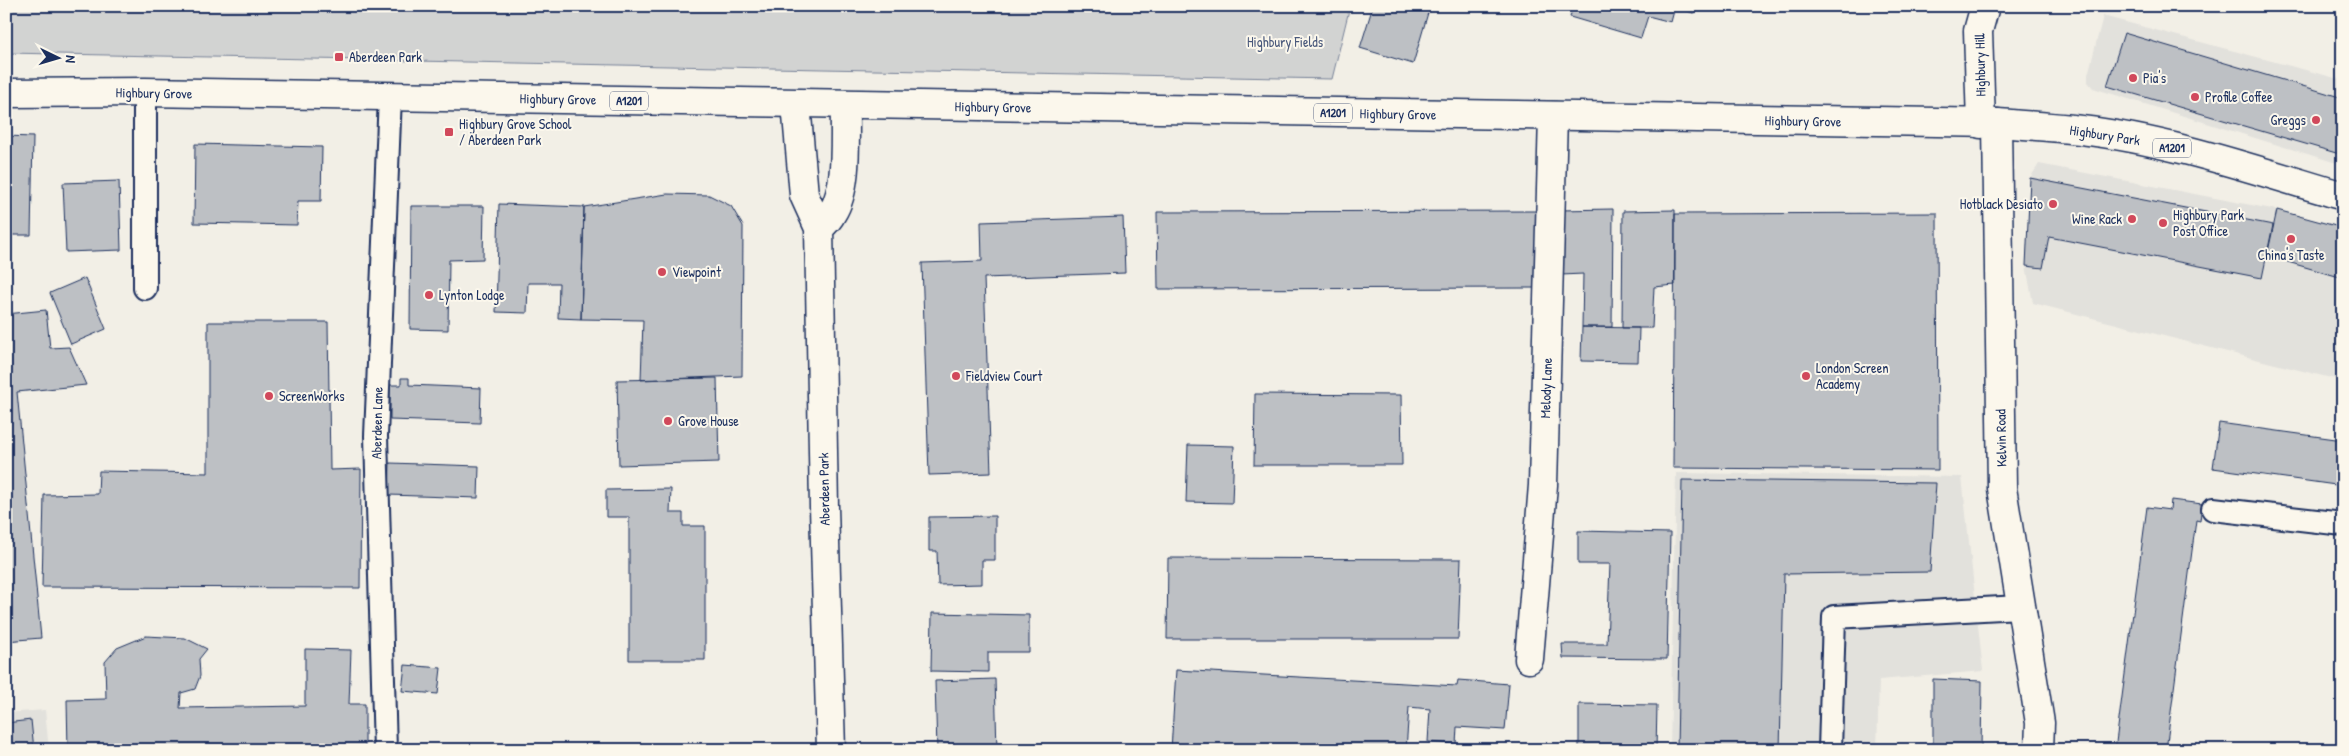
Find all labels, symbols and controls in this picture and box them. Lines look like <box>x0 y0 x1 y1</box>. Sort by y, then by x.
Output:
north arrow <box>32 32 82 82</box>
park label: Highbury Fields <box>1247 32 1323 52</box>
street label: Highbury Hill <box>1969 32 1991 97</box>
place label: Aberdeen Park <box>349 47 422 66</box>
marker: Aberdeen Park <box>333 51 345 63</box>
text: N <box>62 55 81 64</box>
place label: Pia's <box>2143 68 2166 87</box>
marker: Pia's <box>2127 72 2139 84</box>
street label: Highbury Grove <box>116 82 193 104</box>
place label: Profile Coffee <box>2205 87 2273 106</box>
street label: Highbury Grove <box>520 88 597 110</box>
marker: Profile Coffee <box>2189 91 2201 103</box>
road number: A1201 <box>610 92 648 110</box>
street label: Highbury Grove <box>955 96 1032 118</box>
street label: Highbury Grove <box>1360 103 1437 125</box>
road number: A1201 <box>1314 104 1352 122</box>
street label: Highbury Grove <box>1765 110 1842 132</box>
place label: Greggs <box>2270 110 2306 130</box>
place label: Highbury Grove School / Aberdeen Park <box>459 114 572 149</box>
marker: Greggs <box>2310 114 2322 126</box>
street label: Highbury Park <box>2068 120 2142 150</box>
marker: Highbury Grove School / Aberdeen Park <box>443 126 455 138</box>
road number: A1201 <box>2153 138 2191 158</box>
place label: Hotblack Desiato <box>1960 194 2043 213</box>
marker: Hotblack Desiato <box>2047 198 2059 210</box>
place label: Highbury Park Post Office <box>2173 205 2244 240</box>
place label: Wine Rack <box>2072 209 2122 228</box>
marker: Wine Rack <box>2126 213 2138 225</box>
marker: Highbury Park Post Office <box>2157 217 2169 229</box>
marker: China's Taste <box>2285 233 2297 245</box>
place label: China's Taste <box>2257 245 2325 264</box>
place label: Viewpoint <box>672 262 721 282</box>
marker: Viewpoint <box>656 266 668 278</box>
place label: Lynton Lodge <box>439 285 505 305</box>
marker: Lynton Lodge <box>423 289 435 301</box>
street label: Melody Lane <box>1535 357 1557 419</box>
place label: London Screen Academy <box>1816 358 1889 394</box>
place label: Fieldview Court <box>965 366 1042 385</box>
marker: Fieldview Court <box>950 370 962 382</box>
marker: London Screen Academy <box>1800 370 1812 382</box>
place label: ScreenWorks <box>279 386 345 405</box>
street label: Aberdeen Lane <box>366 386 387 459</box>
marker: ScreenWorks <box>263 390 275 402</box>
street label: Kelvin Road <box>1990 408 2011 467</box>
place label: Grove House <box>678 411 739 430</box>
marker: Grove House <box>662 415 674 427</box>
street label: Aberdeen Park <box>813 452 834 526</box>

